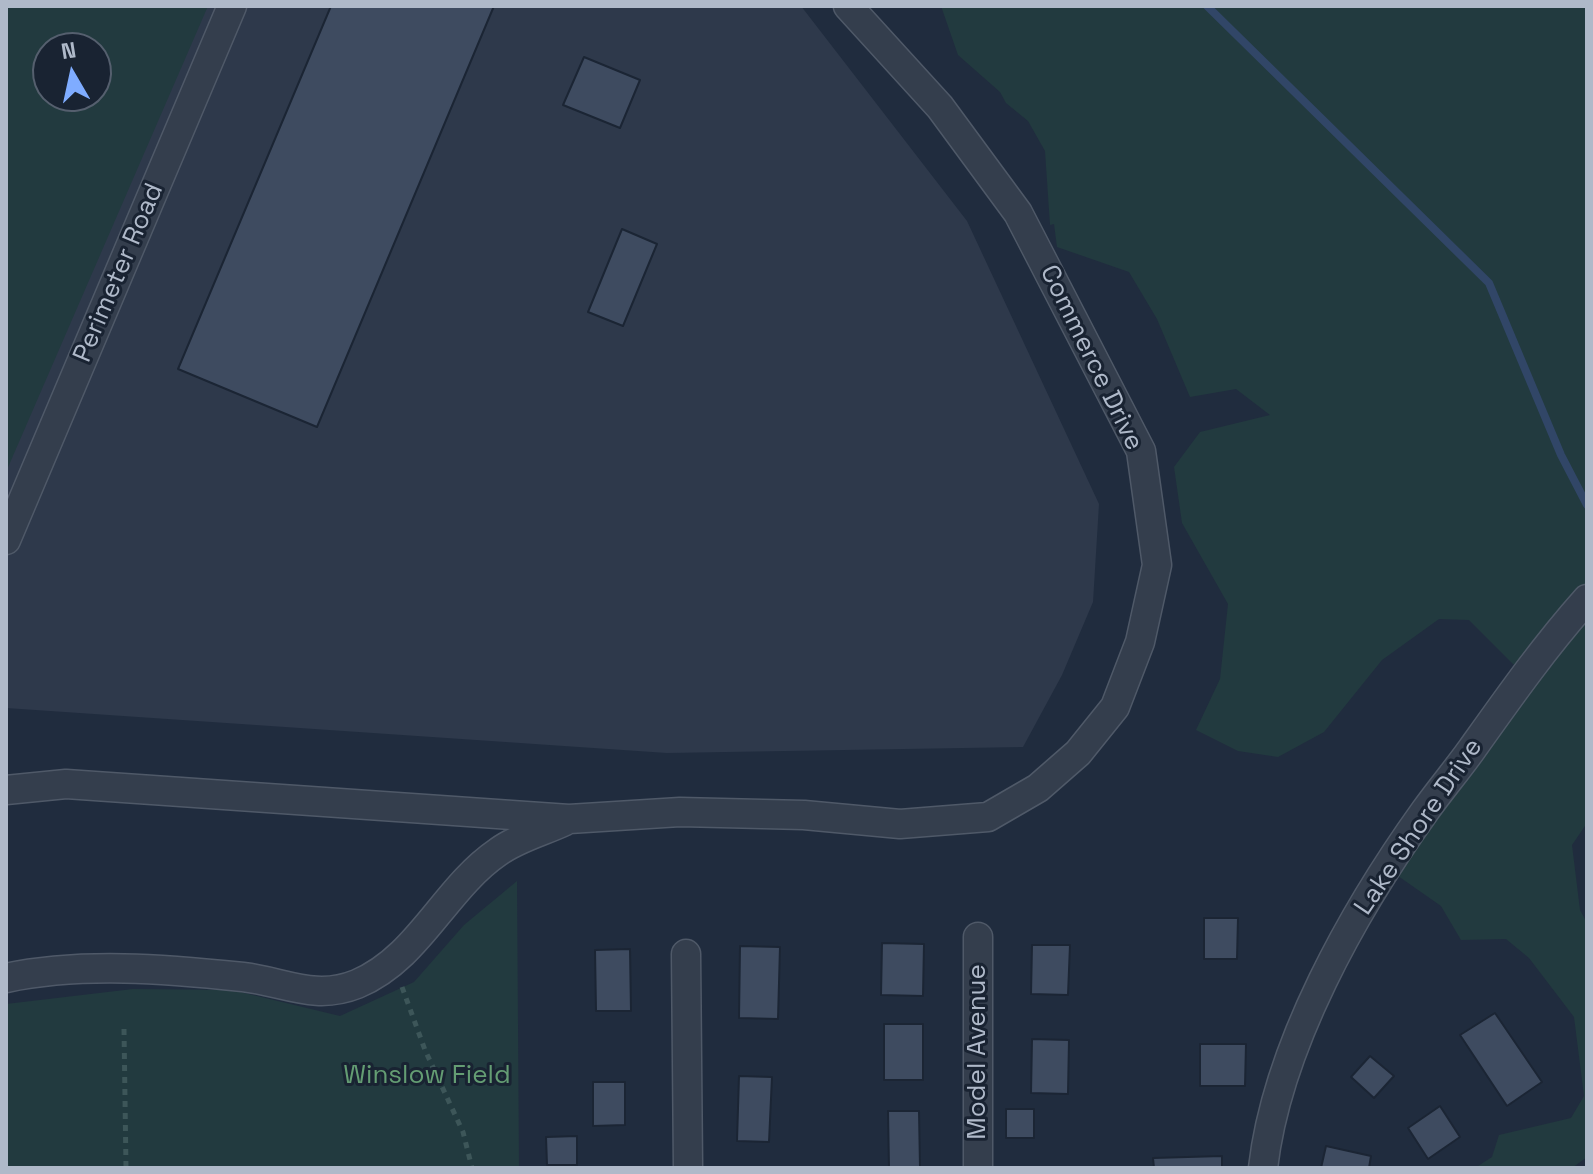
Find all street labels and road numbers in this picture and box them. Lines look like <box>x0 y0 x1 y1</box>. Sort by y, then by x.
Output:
street label: Perimeter Road <box>67 179 171 367</box>
street label: Commerce Drive <box>1033 260 1149 456</box>
street label: Lake Shore Drive <box>1348 733 1490 921</box>
street label: Model Avenue <box>962 964 994 1140</box>

